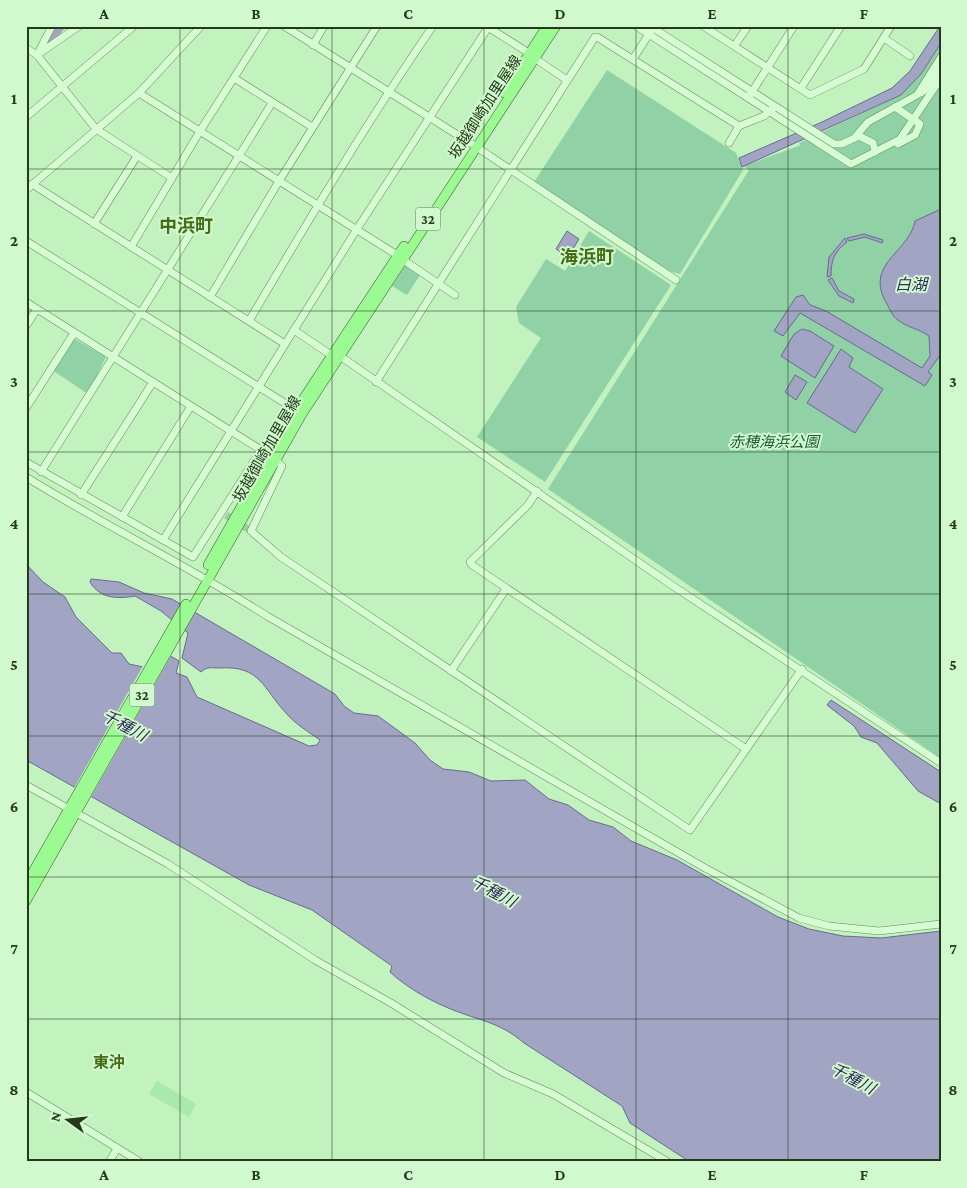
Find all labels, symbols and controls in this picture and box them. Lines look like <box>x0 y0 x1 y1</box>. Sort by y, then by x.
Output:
text: A <box>98 5 109 22</box>
text: B <box>251 5 261 22</box>
text: C <box>403 5 413 22</box>
text: D <box>554 5 566 22</box>
text: E <box>707 5 717 22</box>
text: F <box>860 5 869 22</box>
street label: 坂越御崎加里屋線 <box>446 52 524 162</box>
text: 1 <box>11 90 17 107</box>
text: 1 <box>950 90 956 107</box>
road number: 32 <box>416 208 440 230</box>
district label: 中浜町 <box>159 216 213 236</box>
text: 2 <box>10 232 18 249</box>
text: 2 <box>949 232 957 249</box>
district label: 海浜町 <box>560 247 614 267</box>
water label: 白湖 <box>895 276 930 293</box>
text: 3 <box>10 373 18 390</box>
text: 3 <box>949 373 957 390</box>
street label: 坂越御崎加里屋線 <box>230 393 304 505</box>
park label: 赤穂海浜公園 <box>729 434 821 450</box>
text: 4 <box>10 515 19 532</box>
text: 4 <box>949 515 958 532</box>
text: 5 <box>10 656 18 673</box>
text: 5 <box>949 656 957 673</box>
road number: 32 <box>130 684 154 706</box>
water label: 千種川 <box>100 707 152 745</box>
text: 6 <box>10 798 18 815</box>
text: 6 <box>949 798 957 815</box>
water label: 千種川 <box>469 873 521 911</box>
text: 7 <box>10 940 18 957</box>
text: 7 <box>949 940 957 957</box>
district label: 東沖 <box>93 1053 125 1071</box>
water label: 千種川 <box>828 1060 880 1098</box>
text: 8 <box>9 1081 19 1098</box>
text: 8 <box>948 1081 958 1098</box>
north arrow <box>42 1096 92 1146</box>
text: N <box>46 1110 65 1123</box>
text: A <box>98 1166 109 1183</box>
text: B <box>251 1166 261 1183</box>
text: C <box>403 1166 413 1183</box>
text: D <box>554 1166 566 1183</box>
text: E <box>707 1166 717 1183</box>
text: F <box>860 1166 869 1183</box>

